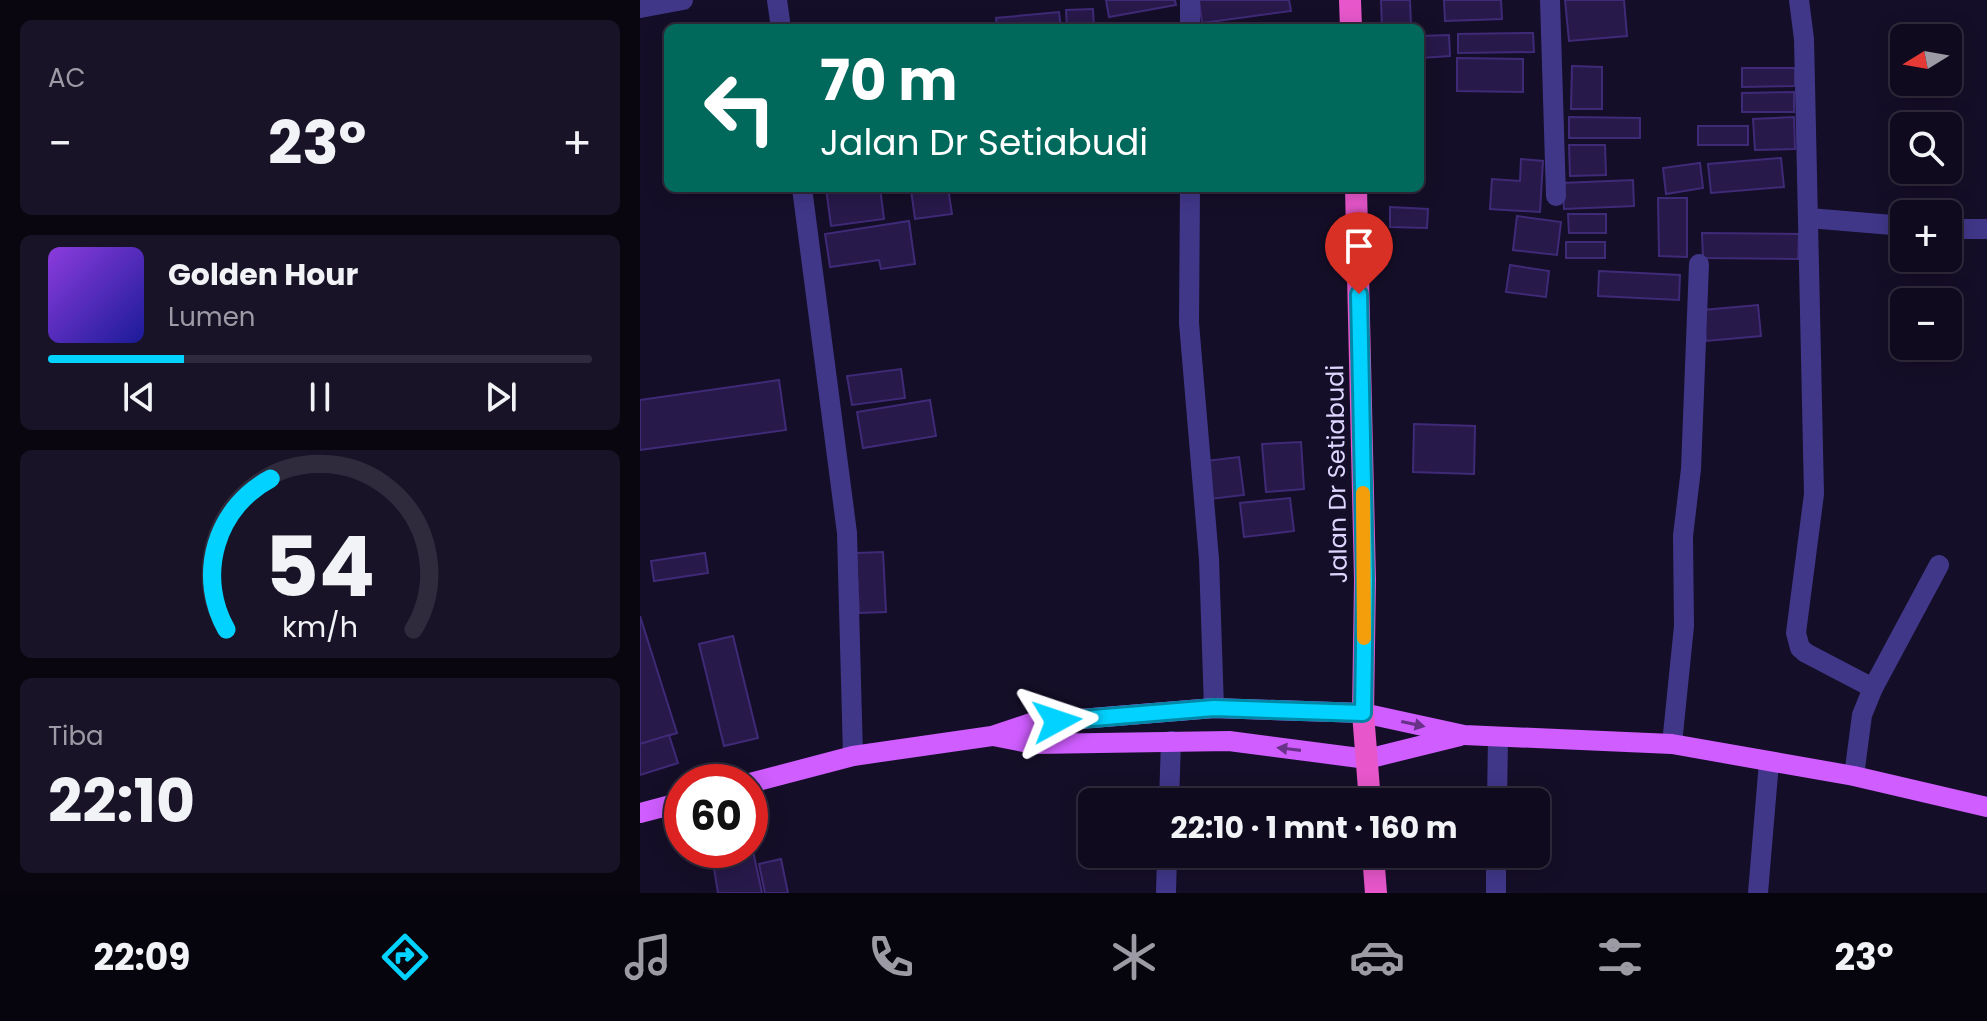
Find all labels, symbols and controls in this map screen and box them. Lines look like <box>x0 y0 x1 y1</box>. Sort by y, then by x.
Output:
north arrow <box>1890 24 1962 96</box>
map controls <box>1890 24 1962 360</box>
text: 70 m <box>820 41 958 120</box>
icon: left <box>688 56 792 160</box>
text: AC <box>48 60 86 96</box>
text: 23° <box>268 101 366 185</box>
button: search <box>1890 112 1962 184</box>
text: − <box>48 113 72 174</box>
text: + <box>562 113 592 174</box>
text: Jalan Dr Setiabudi <box>820 117 1148 168</box>
button: + <box>1890 200 1962 272</box>
pin <box>1325 212 1393 294</box>
icon: arrive <box>1337 224 1381 268</box>
text: Golden Hour <box>168 253 358 296</box>
button: − <box>1890 288 1962 360</box>
text: Lumen <box>168 299 255 335</box>
street label: Jalan Dr Setiabudi <box>1318 364 1355 584</box>
icon: previous <box>117 375 161 419</box>
icon: pause <box>298 375 342 419</box>
icon: next <box>479 375 523 419</box>
text: 54 <box>265 509 375 625</box>
text: km/h <box>282 607 358 647</box>
position arrow <box>1015 679 1099 763</box>
text: Tiba <box>48 718 104 754</box>
one-way arrow <box>1401 718 1426 731</box>
one-way arrow <box>1276 742 1301 755</box>
text: 22:10 <box>48 759 195 843</box>
speed limit sign: 60 <box>664 764 768 868</box>
text: 22:10 · 1 mnt · 160 m <box>1171 806 1457 849</box>
icon: directions <box>377 929 433 985</box>
icon: music <box>620 929 676 985</box>
icon: phone <box>863 929 919 985</box>
icon: climate <box>1106 929 1162 985</box>
icon: car <box>1349 929 1405 985</box>
icon: filters <box>1592 929 1648 985</box>
text: 22:09 <box>93 932 190 983</box>
text: 23° <box>1835 932 1894 983</box>

